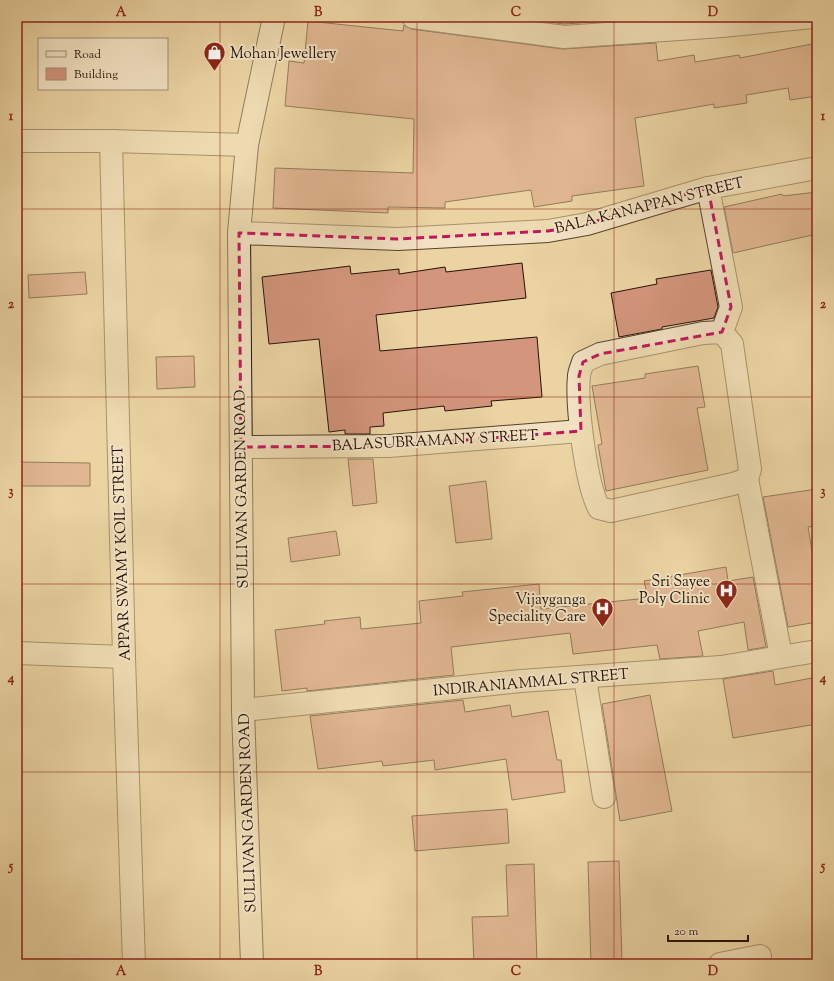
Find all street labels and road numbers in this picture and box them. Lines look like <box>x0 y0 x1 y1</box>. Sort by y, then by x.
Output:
street label: BALA KANAPPAN STREET <box>553 173 747 240</box>
street label: SULLIVAN GARDEN ROAD <box>230 389 255 589</box>
street label: BALASUBRAMANY STREET <box>331 426 539 457</box>
street label: APPAR SWAMY KOIL STREET <box>108 444 137 661</box>
street label: INDIRANIAMMAL STREET <box>432 664 630 703</box>
street label: SULLIVAN GARDEN ROAD <box>235 713 262 913</box>

